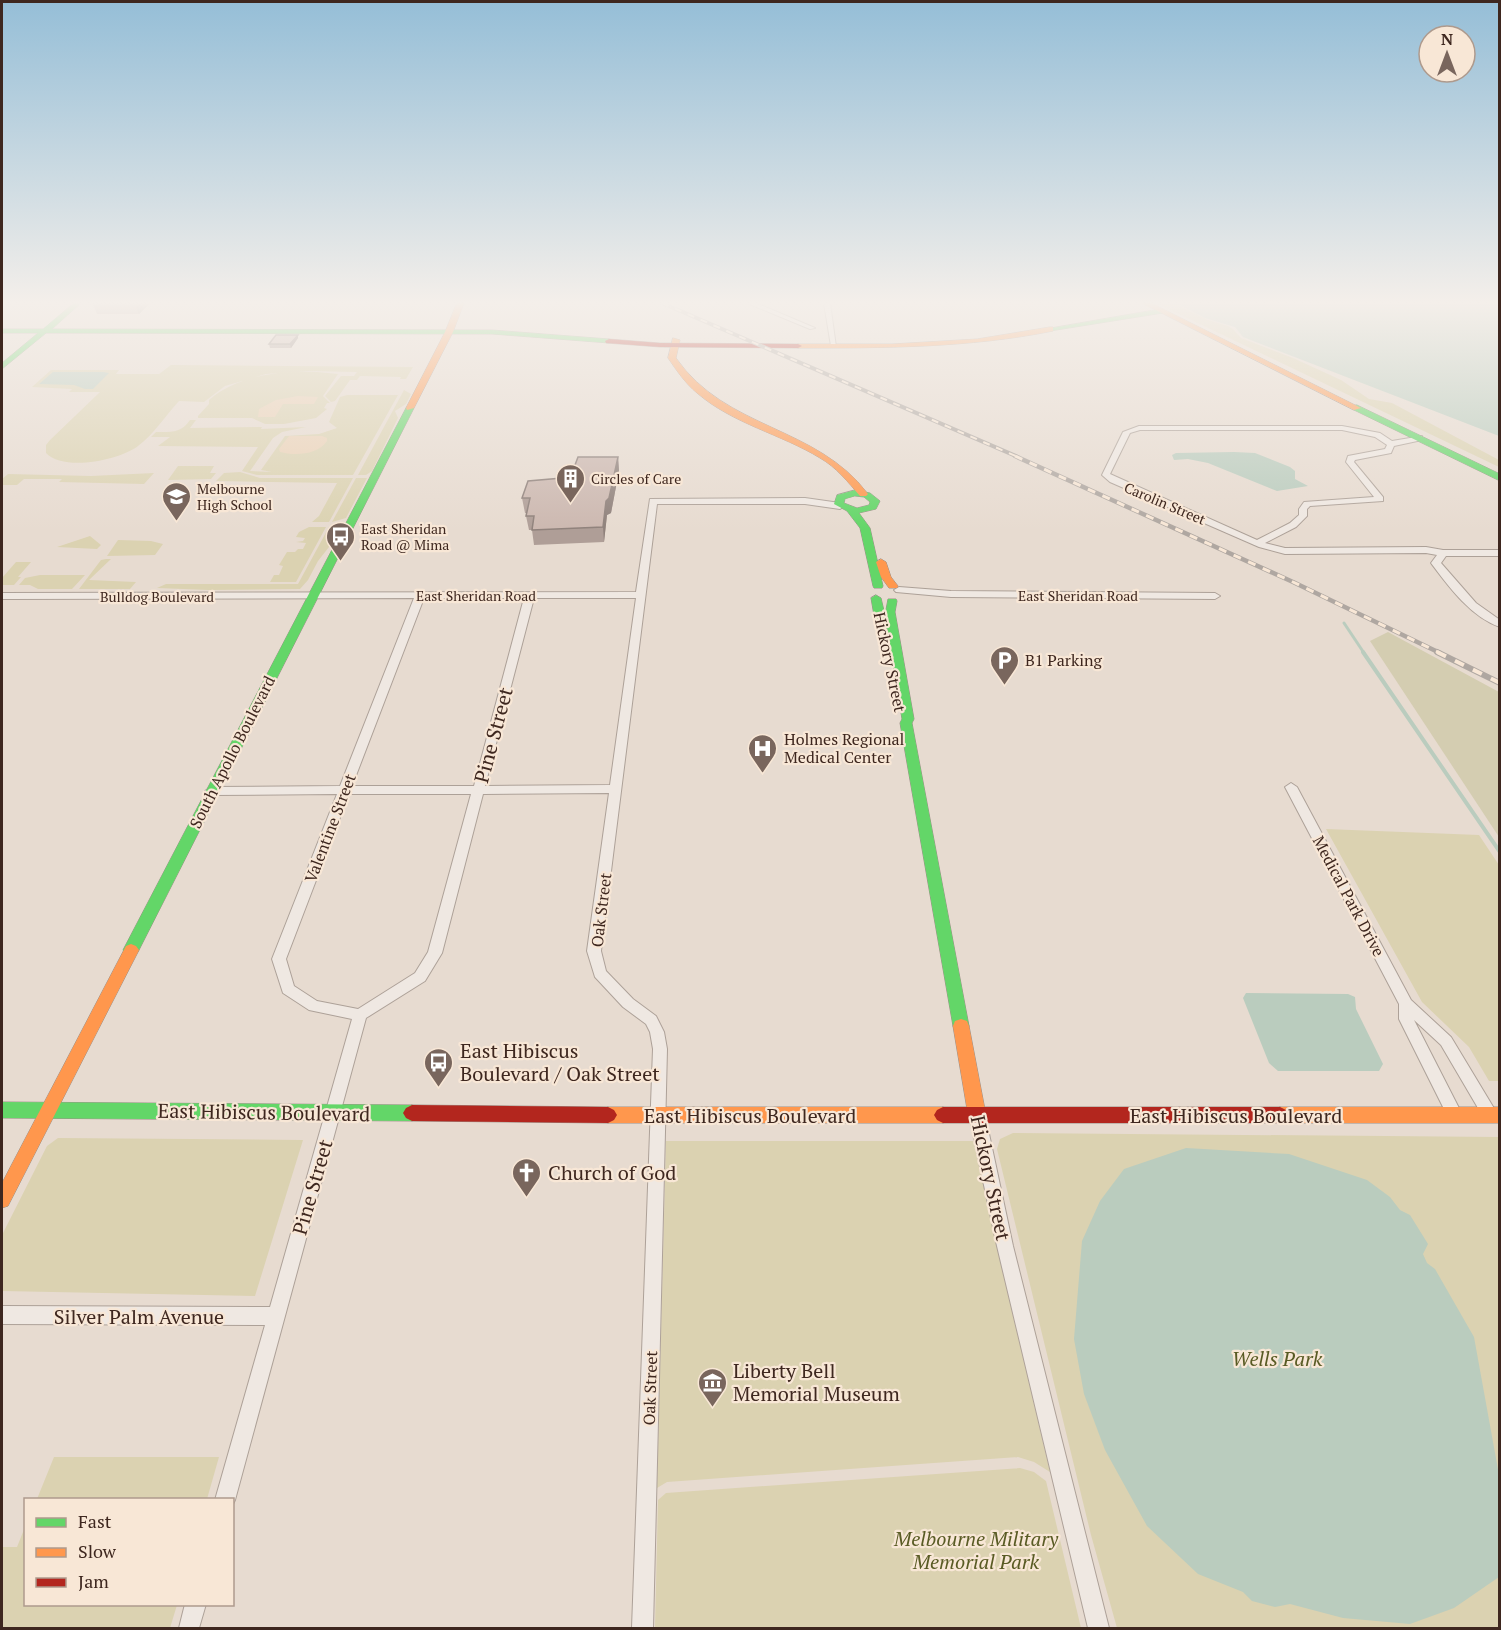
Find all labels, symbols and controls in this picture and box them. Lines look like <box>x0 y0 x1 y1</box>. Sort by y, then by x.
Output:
north arrow <box>1417 24 1477 84</box>
text: N <box>1441 28 1453 50</box>
building icon: Circles of Care <box>554 462 586 504</box>
place label: Circles of Care <box>591 469 681 488</box>
street label: Carolin Street <box>1121 477 1209 529</box>
place label: Melbourne High School <box>197 479 272 514</box>
school or university icon: Melbourne High School <box>160 480 192 522</box>
place label: East Sheridan Road @ Mima <box>361 519 449 554</box>
bus stop icon: East Sheridan Road @ Mima <box>324 520 356 562</box>
street label: East Sheridan Road <box>416 586 536 605</box>
street label: East Sheridan Road <box>1018 586 1138 605</box>
street label: Bulldog Boulevard <box>100 587 214 606</box>
street label: Hickory Street <box>869 610 911 714</box>
parking icon: B1 Parking <box>988 644 1020 686</box>
place label: B1 Parking <box>1025 649 1103 671</box>
street label: South Apollo Boulevard <box>184 672 280 832</box>
street label: Pine Street <box>467 684 519 786</box>
place label: Holmes Regional Medical Center <box>784 728 905 768</box>
hospital icon: Holmes Regional Medical Center <box>747 732 779 774</box>
street label: Valentine Street <box>299 770 361 886</box>
street label: Medical Park Drive <box>1308 832 1390 960</box>
street label: Oak Street <box>586 872 616 948</box>
place label: East Hibiscus Boulevard / Oak Street <box>460 1037 660 1087</box>
bus stop icon: East Hibiscus Boulevard / Oak Street <box>423 1046 455 1088</box>
street label: East Hibiscus Boulevard <box>157 1097 371 1127</box>
street label: East Hibiscus Boulevard <box>644 1102 856 1129</box>
street label: East Hibiscus Boulevard <box>1130 1102 1342 1129</box>
street label: Hickory Street <box>965 1113 1018 1244</box>
street label: Pine Street <box>286 1136 339 1238</box>
church icon: Church of God <box>511 1156 543 1198</box>
place label: Church of God <box>548 1159 676 1186</box>
street label: Silver Palm Avenue <box>54 1303 224 1330</box>
park label: Wells Park <box>1232 1345 1323 1372</box>
street label: Oak Street <box>638 1350 662 1426</box>
place label: Liberty Bell Memorial Museum <box>733 1357 900 1407</box>
museum icon: Liberty Bell Memorial Museum <box>696 1366 728 1408</box>
legend <box>24 1498 234 1606</box>
text: Fast <box>78 1509 112 1533</box>
park label: Melbourne Military Memorial Park <box>893 1525 1059 1575</box>
text: Slow <box>78 1539 117 1563</box>
text: Jam <box>78 1569 109 1593</box>

